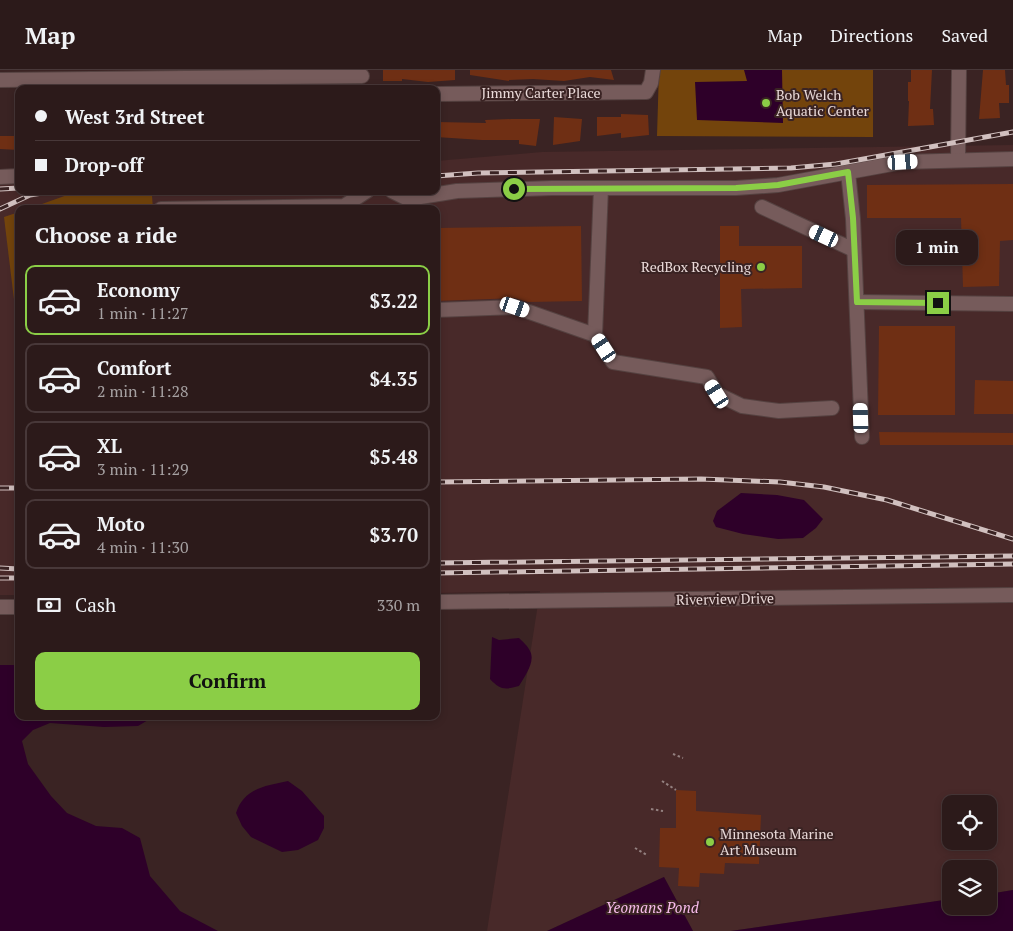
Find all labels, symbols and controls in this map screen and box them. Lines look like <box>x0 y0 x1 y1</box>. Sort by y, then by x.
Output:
text: Map <box>25 19 75 51</box>
text: Map <box>767 23 802 47</box>
text: Directions <box>830 23 913 47</box>
text: Saved <box>941 23 988 47</box>
street label: Jimmy Carter Place <box>481 83 601 102</box>
place label: Bob Welch Aquatic Center <box>776 85 869 120</box>
marker: Bob Welch Aquatic Center <box>760 97 772 109</box>
text: West 3rd Street <box>65 104 204 129</box>
text: Drop-off <box>65 152 143 177</box>
car <box>887 154 918 170</box>
route start <box>503 178 525 200</box>
text: Choose a ride <box>35 220 177 249</box>
car <box>807 223 840 249</box>
callout: 1 min <box>897 230 979 266</box>
text: 1 min <box>915 236 959 258</box>
place label: RedBox Recycling <box>641 257 752 276</box>
marker: RedBox Recycling <box>755 261 767 273</box>
text: Economy <box>97 277 180 302</box>
icon: car <box>37 278 82 323</box>
text: $3.22 <box>369 288 418 313</box>
route end <box>927 292 949 314</box>
car <box>498 295 531 319</box>
text: 1 min · 11:27 <box>97 302 189 324</box>
car <box>589 331 618 365</box>
text: Comfort <box>97 355 172 380</box>
icon: car <box>37 356 82 401</box>
text: $4.35 <box>369 366 418 391</box>
car <box>702 377 731 411</box>
text: 2 min · 11:28 <box>97 380 189 402</box>
car <box>852 403 869 433</box>
text: XL <box>97 433 122 458</box>
icon: car <box>37 434 82 479</box>
text: $5.48 <box>369 444 418 469</box>
text: 3 min · 11:29 <box>97 458 189 480</box>
text: Moto <box>97 511 145 536</box>
icon: car <box>37 512 82 557</box>
text: $3.70 <box>369 522 418 547</box>
text: 4 min · 11:30 <box>97 536 189 558</box>
street label: Riverview Drive <box>676 588 774 609</box>
icon: cash <box>35 591 63 619</box>
text: Cash <box>75 592 116 617</box>
text: 330 m <box>377 594 420 616</box>
button: Confirm <box>35 652 420 710</box>
map controls <box>942 795 997 915</box>
button: locate <box>942 795 997 850</box>
place label: Minnesota Marine Art Museum <box>720 824 834 859</box>
marker: Minnesota Marine Art Museum <box>704 836 716 848</box>
button: layers <box>942 860 997 915</box>
water label: Yeomans Pond <box>605 897 700 917</box>

